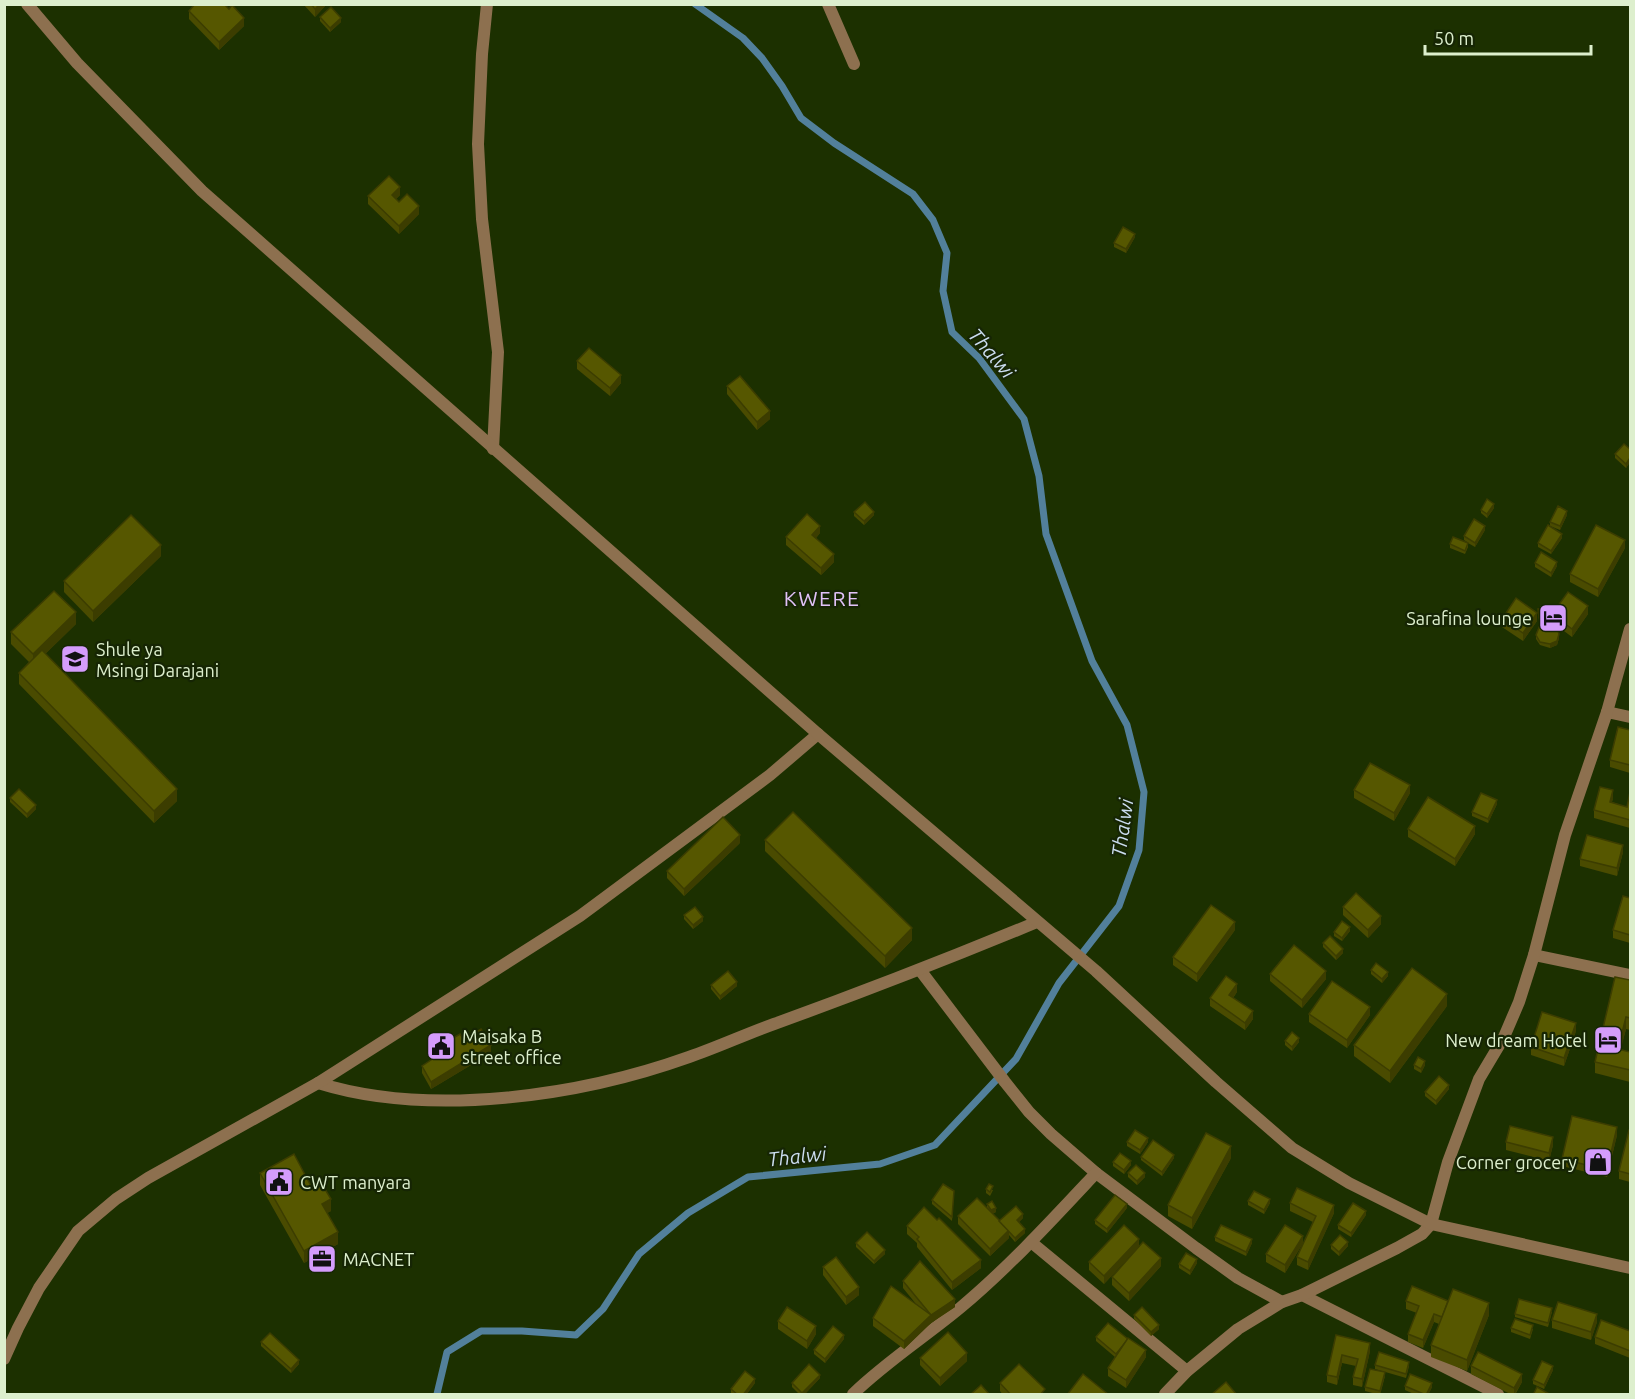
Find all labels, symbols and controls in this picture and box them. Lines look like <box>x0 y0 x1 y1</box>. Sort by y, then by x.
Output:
scale bar <box>1425 18 1592 56</box>
text: 50 m <box>1434 28 1474 48</box>
water label: Thalwi <box>964 323 1021 384</box>
district label: KWERE <box>784 586 860 610</box>
hotel icon: Sarafina lounge <box>1537 602 1569 634</box>
place label: Sarafina lounge <box>1406 608 1532 628</box>
place label: Shule ya Msingi Darajani <box>96 639 219 680</box>
school or university icon: Shule ya Msingi Darajani <box>59 643 91 675</box>
water label: Thalwi <box>1107 796 1138 859</box>
hotel icon: New dream Hotel <box>1592 1024 1624 1056</box>
place label: Maisaka B street office <box>462 1026 562 1067</box>
public building icon: Maisaka B street office <box>425 1030 457 1062</box>
place label: New dream Hotel <box>1445 1030 1587 1050</box>
water label: Thalwi <box>767 1141 828 1171</box>
shop icon: Corner grocery <box>1582 1146 1614 1178</box>
place label: Corner grocery <box>1456 1152 1577 1172</box>
public building icon: CWT manyara <box>263 1166 295 1198</box>
place label: CWT manyara <box>300 1172 411 1192</box>
office icon: MACNET <box>306 1243 338 1275</box>
place label: MACNET <box>343 1249 414 1269</box>

